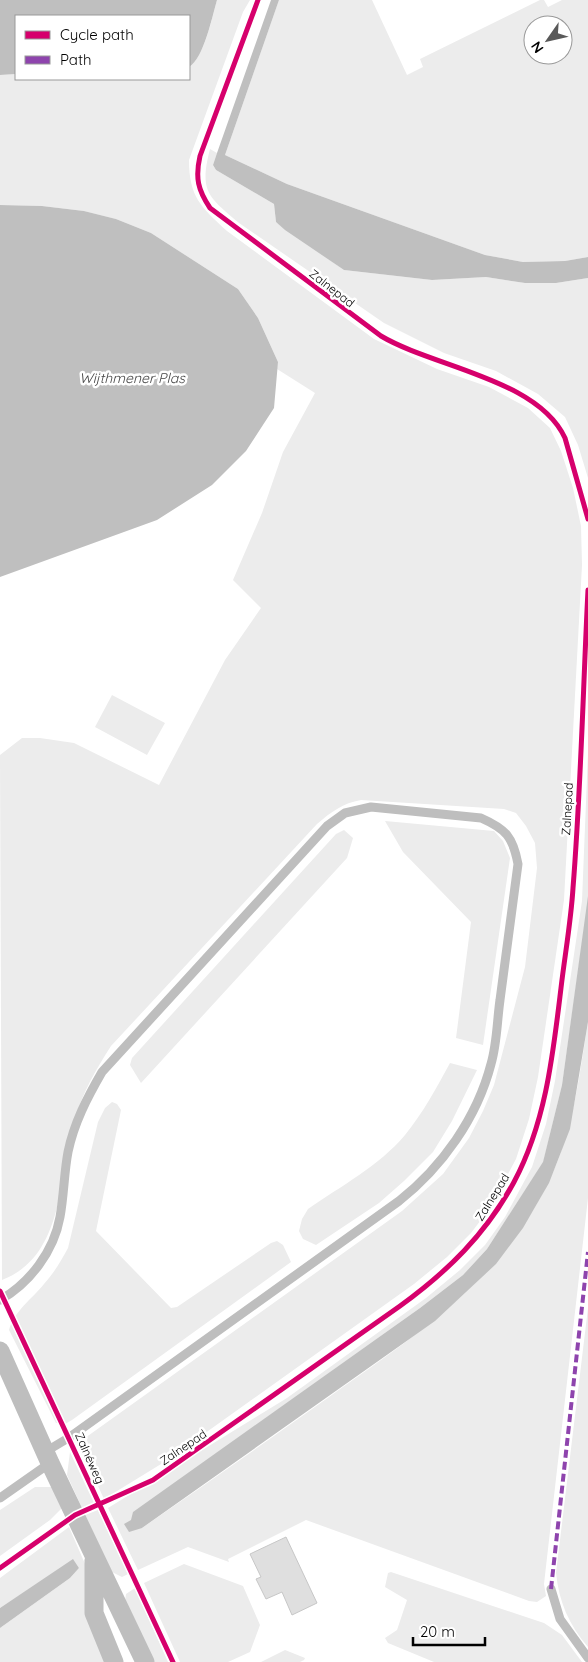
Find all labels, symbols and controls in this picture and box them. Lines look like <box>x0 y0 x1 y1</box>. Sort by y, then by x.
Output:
legend <box>15 15 190 80</box>
north arrow <box>523 15 573 65</box>
text: Cycle path <box>60 25 134 44</box>
text: N <box>527 38 548 57</box>
text: Path <box>60 50 92 69</box>
street label: Zalnepad <box>306 266 358 310</box>
water label: Wijthmener Plas <box>79 369 186 387</box>
street label: Zalnepad <box>558 782 576 836</box>
street label: Zalnepad <box>472 1170 512 1224</box>
street label: Zalnepad <box>157 1426 209 1468</box>
street label: Zalnéweg <box>72 1430 108 1486</box>
scale bar <box>413 1614 486 1646</box>
text: 20 m <box>420 1622 455 1641</box>

